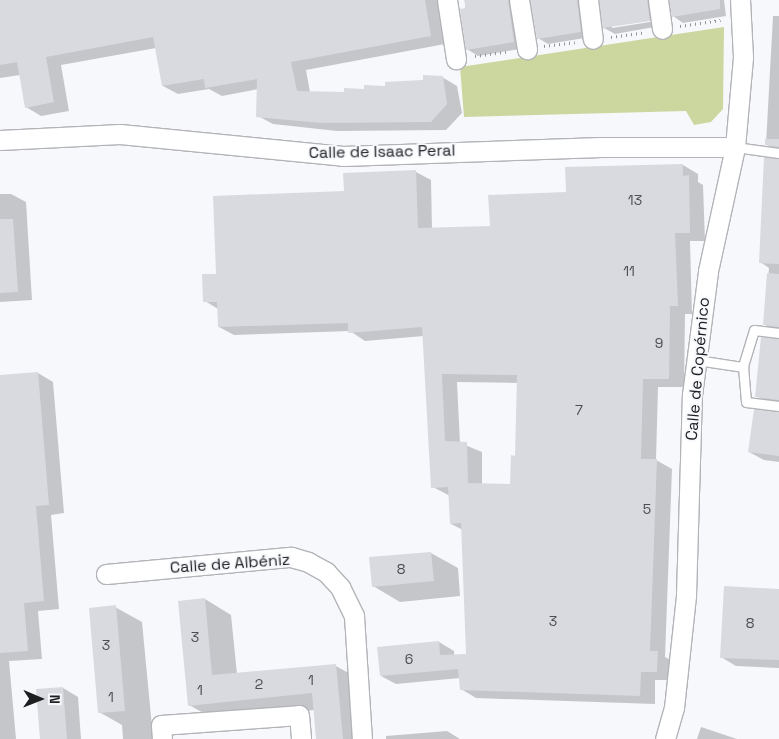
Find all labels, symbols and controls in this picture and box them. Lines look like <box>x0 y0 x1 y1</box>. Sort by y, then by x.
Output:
street label: Calle de Isaac Peral <box>309 141 455 163</box>
house number: 13 <box>628 192 642 208</box>
house number: 11 <box>623 263 635 279</box>
street label: Calle de Copérnico <box>682 296 714 442</box>
house number: 9 <box>655 335 663 351</box>
house number: 7 <box>575 402 583 418</box>
house number: 5 <box>643 501 651 517</box>
street label: Calle de Albéniz <box>169 550 291 578</box>
house number: 8 <box>397 561 405 577</box>
house number: 3 <box>549 613 557 629</box>
house number: 8 <box>746 615 754 631</box>
house number: 3 <box>191 629 199 645</box>
house number: 3 <box>102 637 110 653</box>
house number: 6 <box>405 651 413 667</box>
house number: 1 <box>308 672 314 688</box>
north arrow <box>15 674 65 724</box>
house number: 2 <box>255 676 263 692</box>
house number: 1 <box>197 682 203 698</box>
house number: 1 <box>108 689 114 705</box>
text: N <box>46 694 64 704</box>

